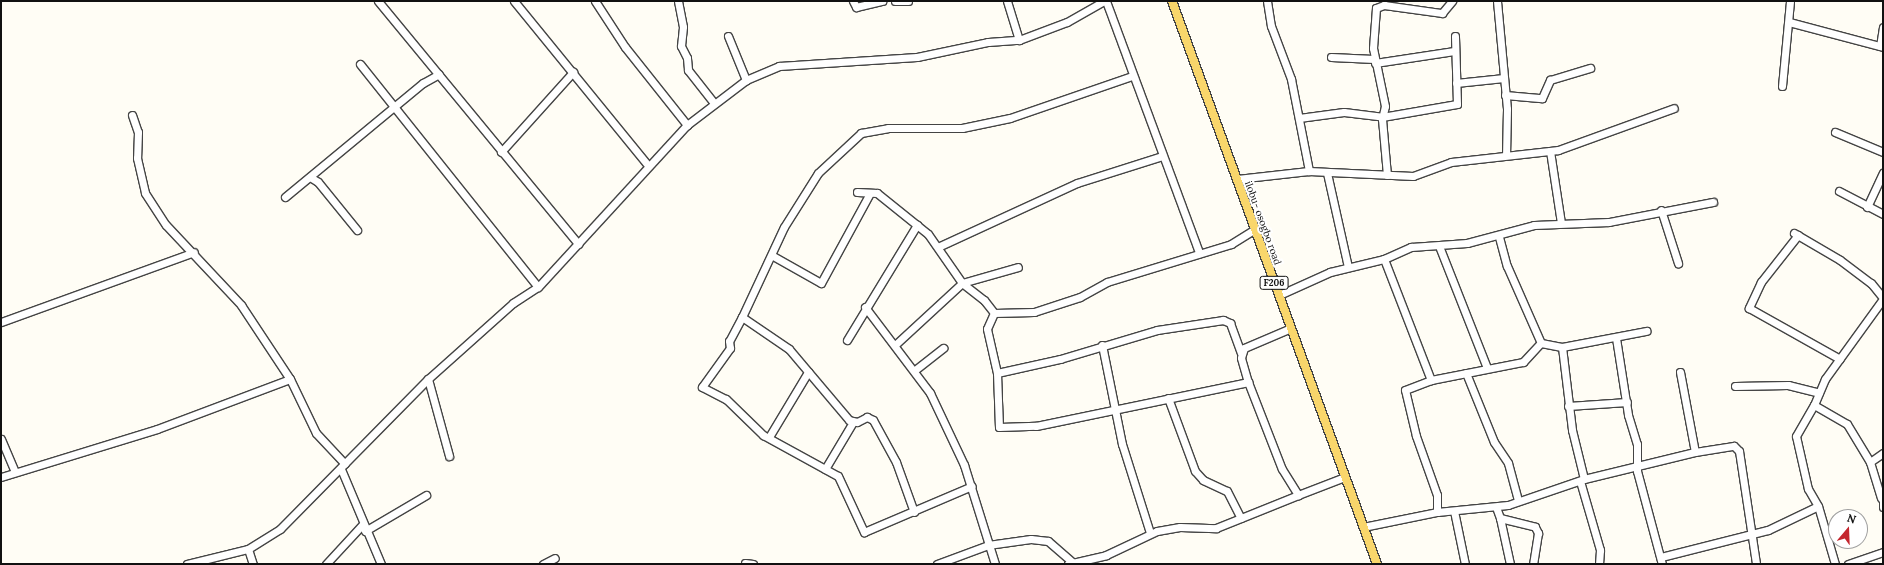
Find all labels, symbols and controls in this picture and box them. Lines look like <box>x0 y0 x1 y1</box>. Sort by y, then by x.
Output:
street label: ilobu- osogbo road <box>1242 179 1284 267</box>
road number: F206 <box>1259 276 1289 290</box>
north arrow <box>1828 509 1868 549</box>
text: N <box>1845 511 1858 527</box>

